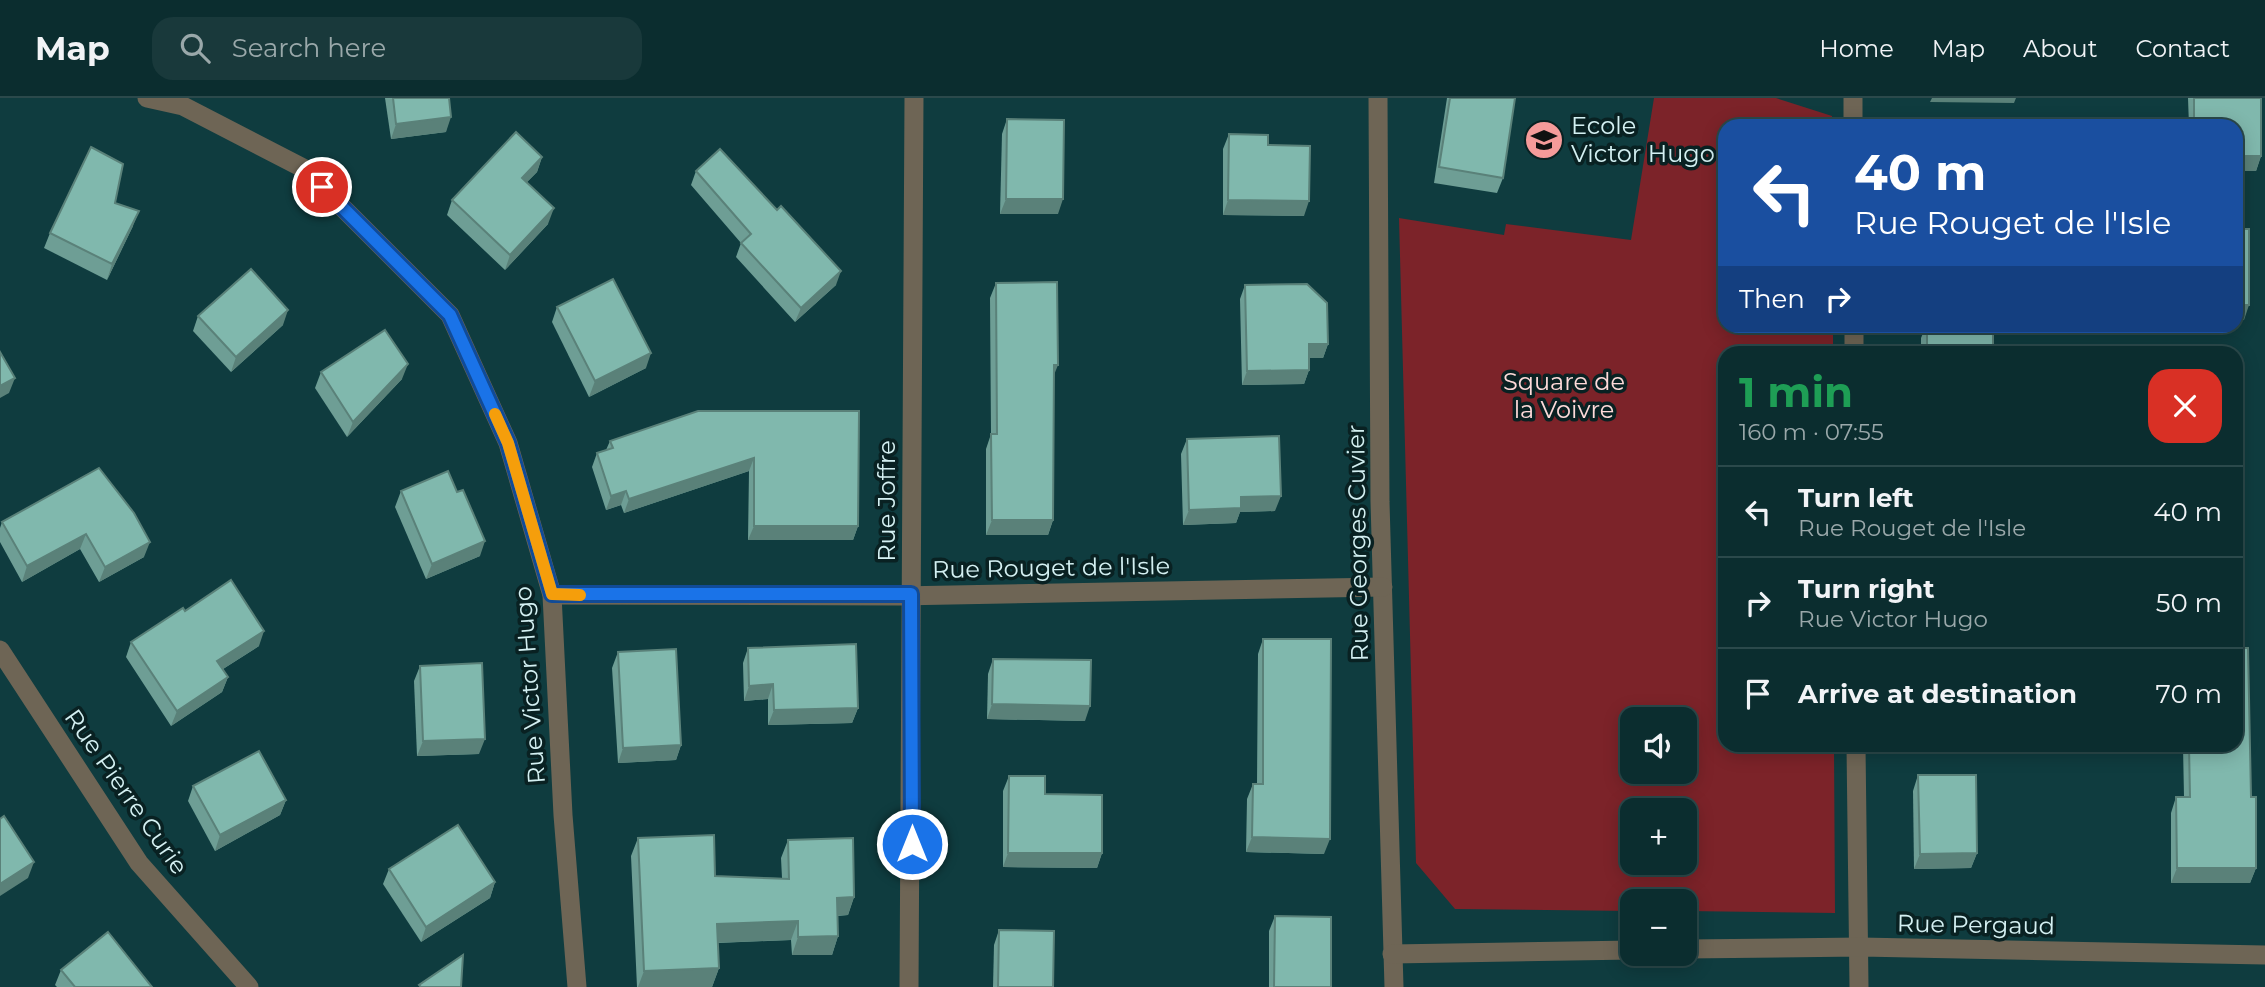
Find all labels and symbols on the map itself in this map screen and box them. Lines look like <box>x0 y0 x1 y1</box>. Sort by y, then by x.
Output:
place label: Ecole Victor Hugo <box>1571 111 1715 168</box>
school or university icon: Ecole Victor Hugo <box>1523 119 1565 161</box>
pin <box>292 157 352 217</box>
park label: Square de la Voivre <box>1503 367 1625 424</box>
street label: Rue Georges Cuvier <box>1341 424 1374 662</box>
street label: Rue Joffre <box>872 440 901 562</box>
street label: Rue Rouget de l'Isle <box>932 551 1170 584</box>
street label: Rue Victor Hugo <box>508 585 551 785</box>
street label: Rue Pierre Curie <box>59 703 194 880</box>
position arrow <box>875 807 949 881</box>
street label: Rue Pergaud <box>1897 909 2055 940</box>

